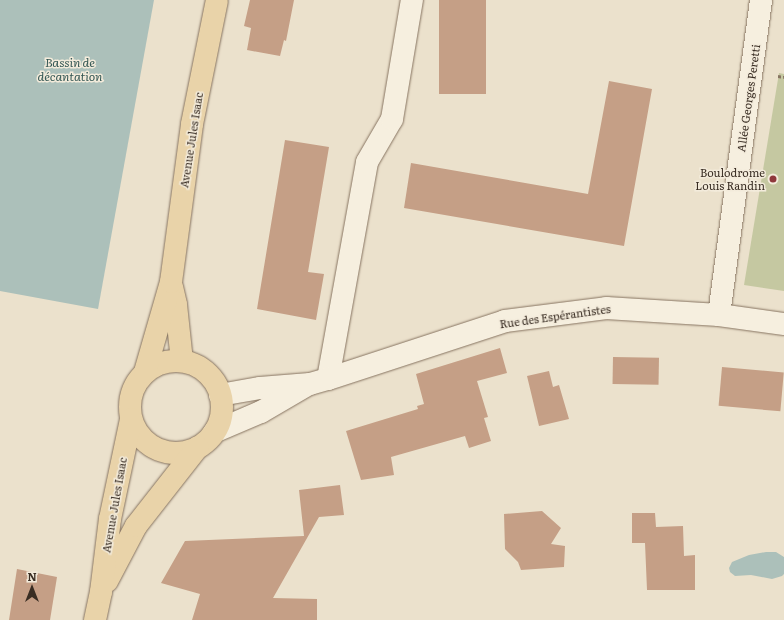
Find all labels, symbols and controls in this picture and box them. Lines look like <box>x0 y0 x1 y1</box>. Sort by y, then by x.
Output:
street label: Allée Georges Peretti <box>734 43 762 153</box>
water label: Bassin de décantation <box>38 56 102 84</box>
street label: Avenue Jules Isaac <box>177 91 205 189</box>
place label: Boulodrome Louis Randin <box>695 166 765 192</box>
marker: Boulodrome Louis Randin <box>768 174 778 184</box>
street label: Rue des Espérantistes <box>499 302 611 330</box>
street label: Avenue Jules Isaac <box>99 456 129 554</box>
north arrow <box>12 568 52 608</box>
text: N <box>27 568 37 584</box>

